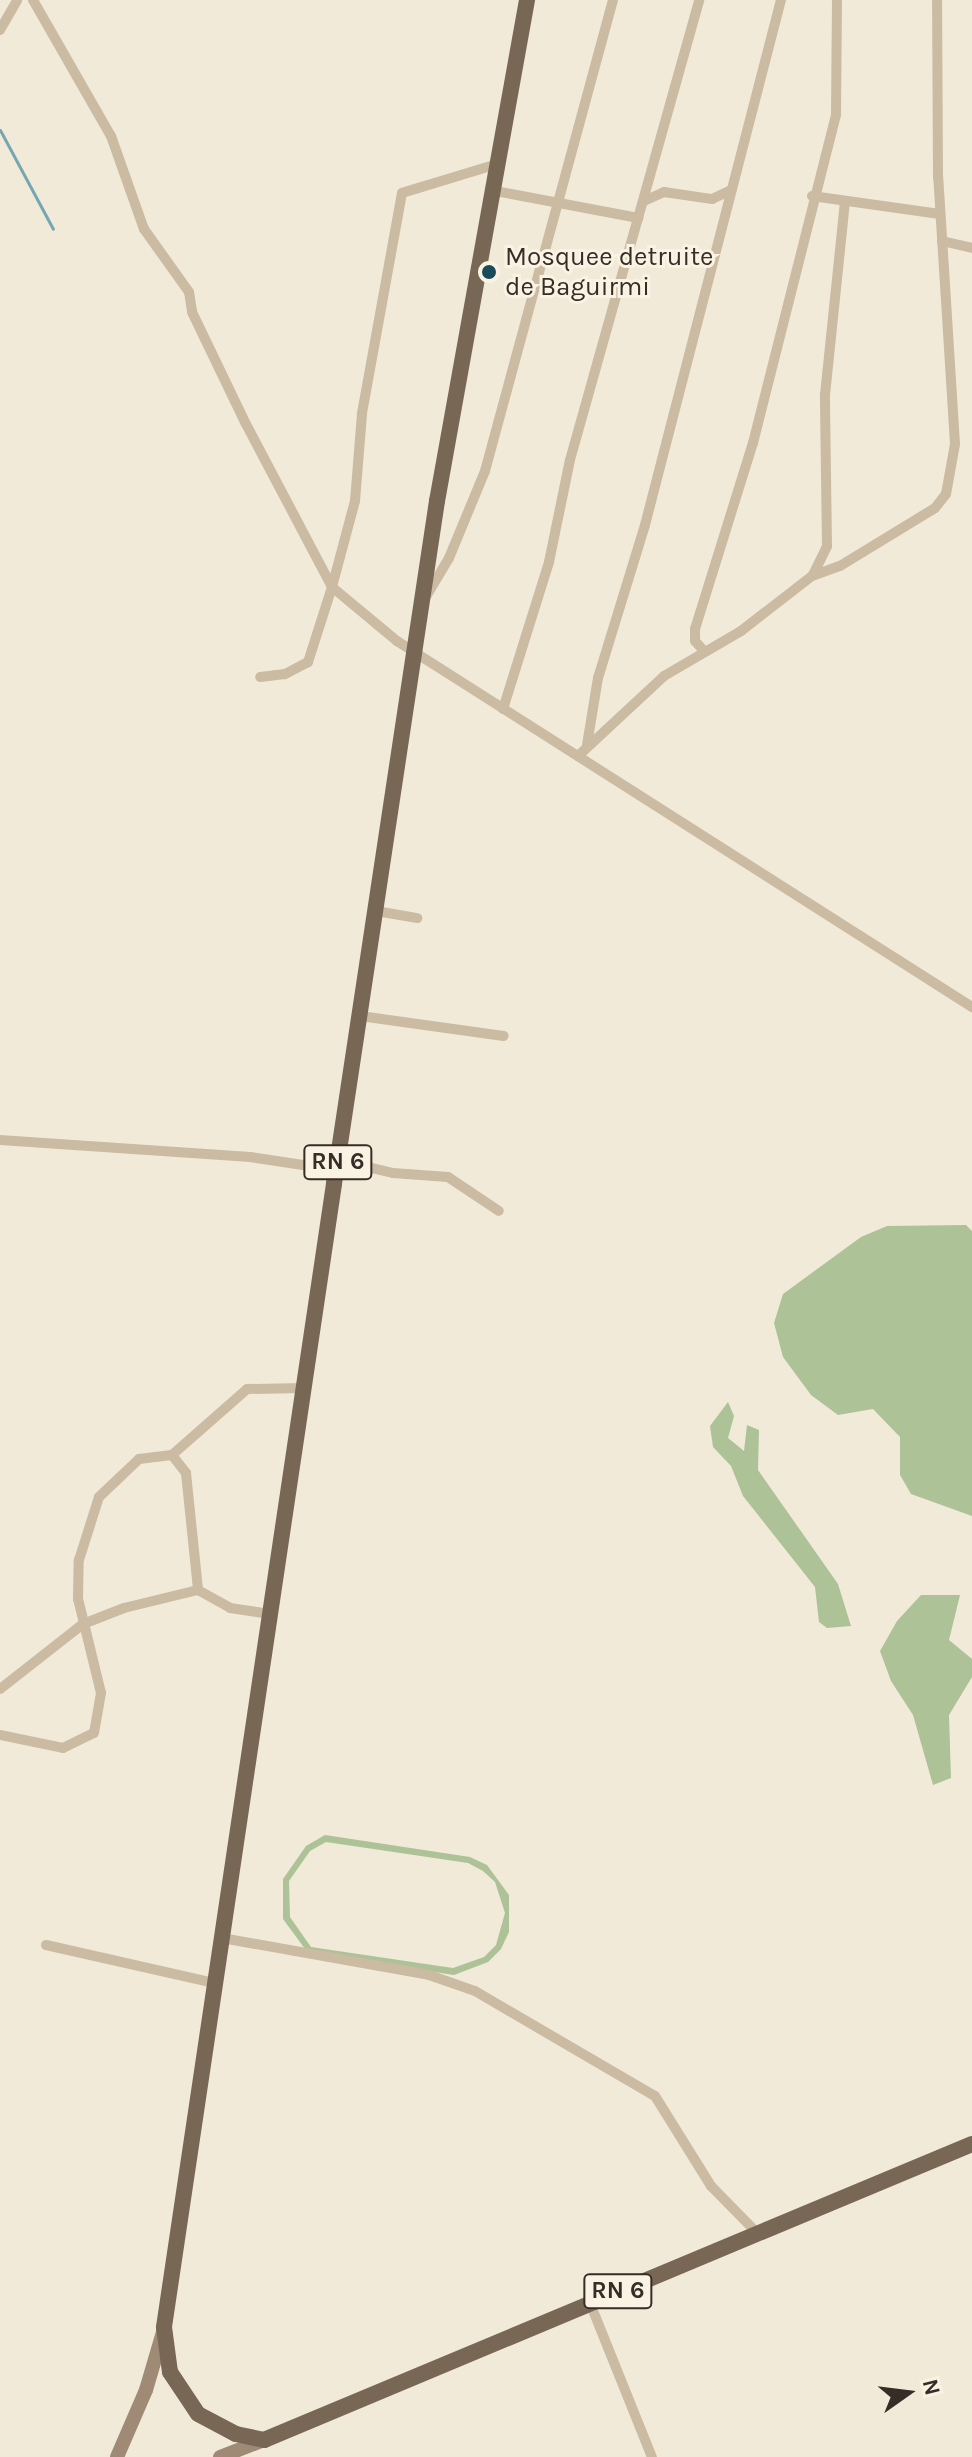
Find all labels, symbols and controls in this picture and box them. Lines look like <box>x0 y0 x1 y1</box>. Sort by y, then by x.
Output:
place label: Mosquee detruite de Baguirmi <box>505 241 713 302</box>
marker: Mosquee detruite de Baguirmi <box>480 263 498 281</box>
road number: RN 6 <box>302 1142 374 1182</box>
road number: RN 6 <box>582 2271 654 2311</box>
north arrow <box>868 2353 948 2433</box>
text: N <box>917 2376 946 2398</box>

